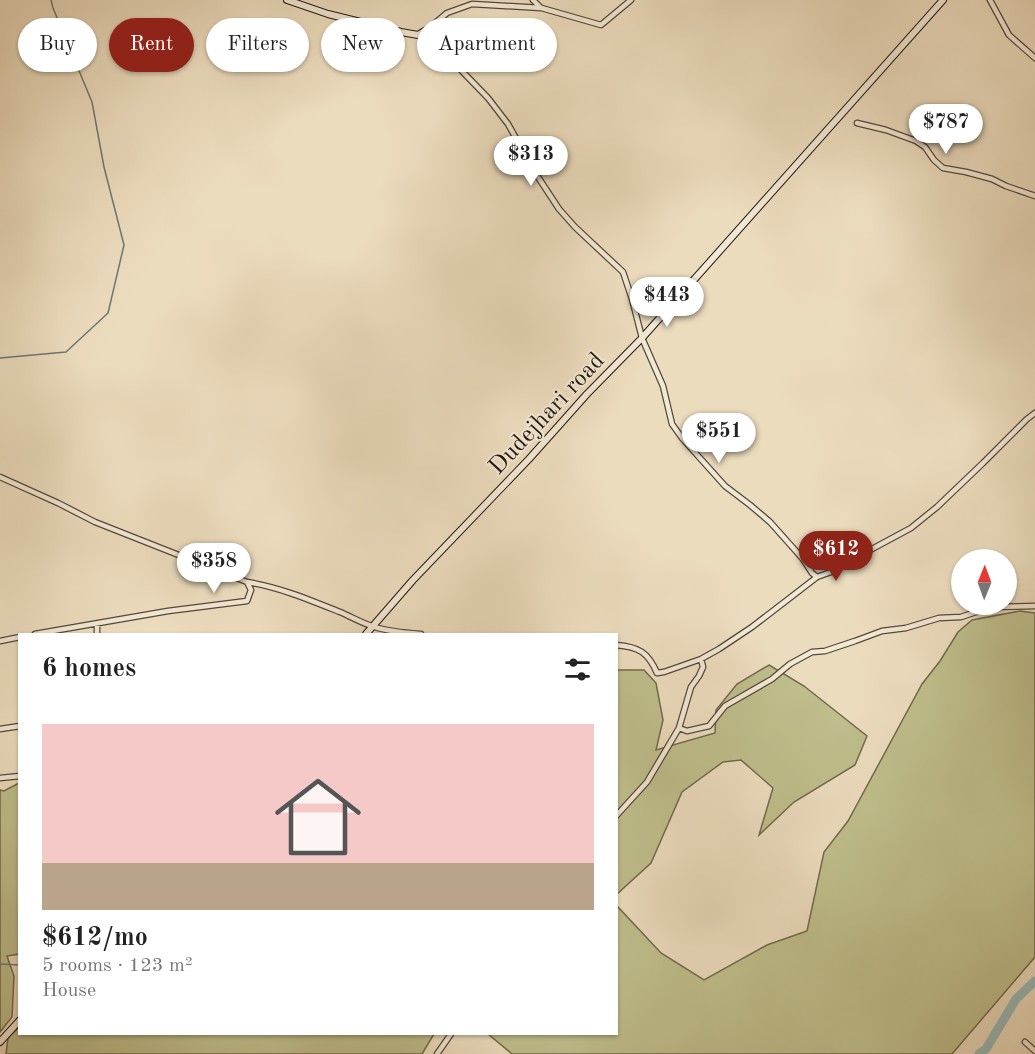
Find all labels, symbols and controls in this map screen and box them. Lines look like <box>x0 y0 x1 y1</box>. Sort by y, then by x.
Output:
chip: Buy <box>18 18 97 72</box>
chip: Rent <box>109 18 194 72</box>
chip: Filters <box>206 18 309 72</box>
chip: New <box>321 18 405 72</box>
chip: Apartment <box>417 18 557 72</box>
pin: $787 <box>910 104 982 155</box>
text: $787 <box>923 113 969 133</box>
pin: $313 <box>495 136 567 187</box>
text: $313 <box>508 145 554 165</box>
pin: $443 <box>631 277 703 328</box>
text: $443 <box>644 286 690 306</box>
street label: Dudejhari road <box>485 349 610 480</box>
pin: $551 <box>683 413 755 464</box>
text: $551 <box>696 422 742 442</box>
pin: $612 <box>800 531 872 582</box>
text: $612 <box>813 540 859 560</box>
pin: $358 <box>178 543 250 594</box>
north arrow <box>951 549 1017 615</box>
map controls <box>951 549 1017 615</box>
text: $358 <box>191 552 237 572</box>
icon: filters <box>561 653 594 686</box>
text: 6 homes <box>42 656 136 682</box>
icon: home <box>264 763 372 871</box>
text: $612/mo <box>42 925 148 951</box>
text: 5 rooms · 123 m² <box>42 956 192 976</box>
text: House <box>42 981 96 1001</box>

